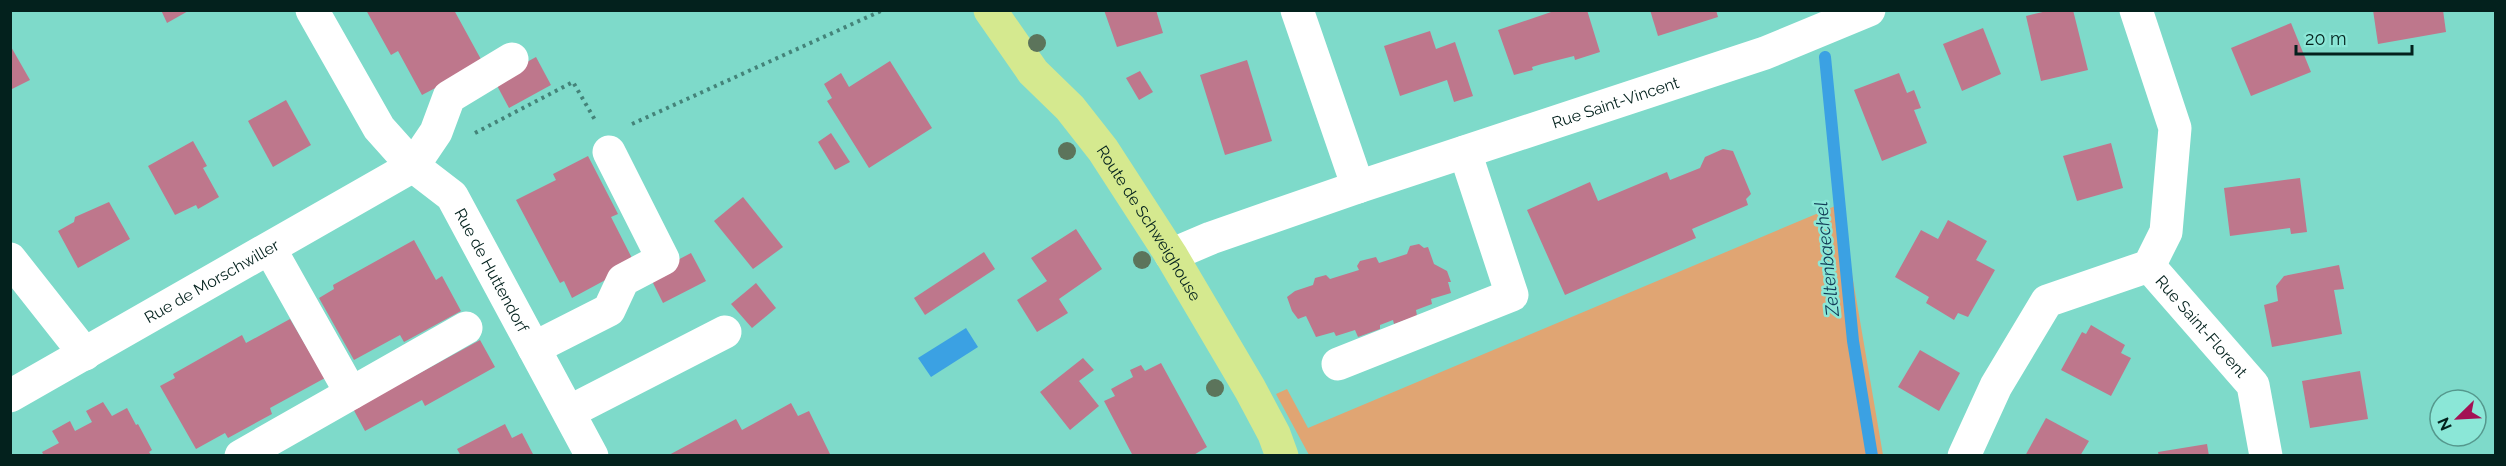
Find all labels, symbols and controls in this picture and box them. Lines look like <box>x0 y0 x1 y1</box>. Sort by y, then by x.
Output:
scale bar <box>2296 18 2412 56</box>
text: 20 m <box>2305 28 2347 49</box>
street label: Rue Saint-Vincent <box>1550 73 1682 132</box>
street label: Route de Schweighouse <box>1093 142 1205 304</box>
water label: Zeltenbaechel <box>1810 200 1843 318</box>
street label: Rue de Huttendorf <box>450 205 533 336</box>
street label: Rue de Morschwiller <box>141 235 283 327</box>
street label: Rue Saint-Florent <box>2152 272 2251 382</box>
north arrow <box>2428 388 2488 448</box>
text: N <box>2434 414 2456 433</box>

